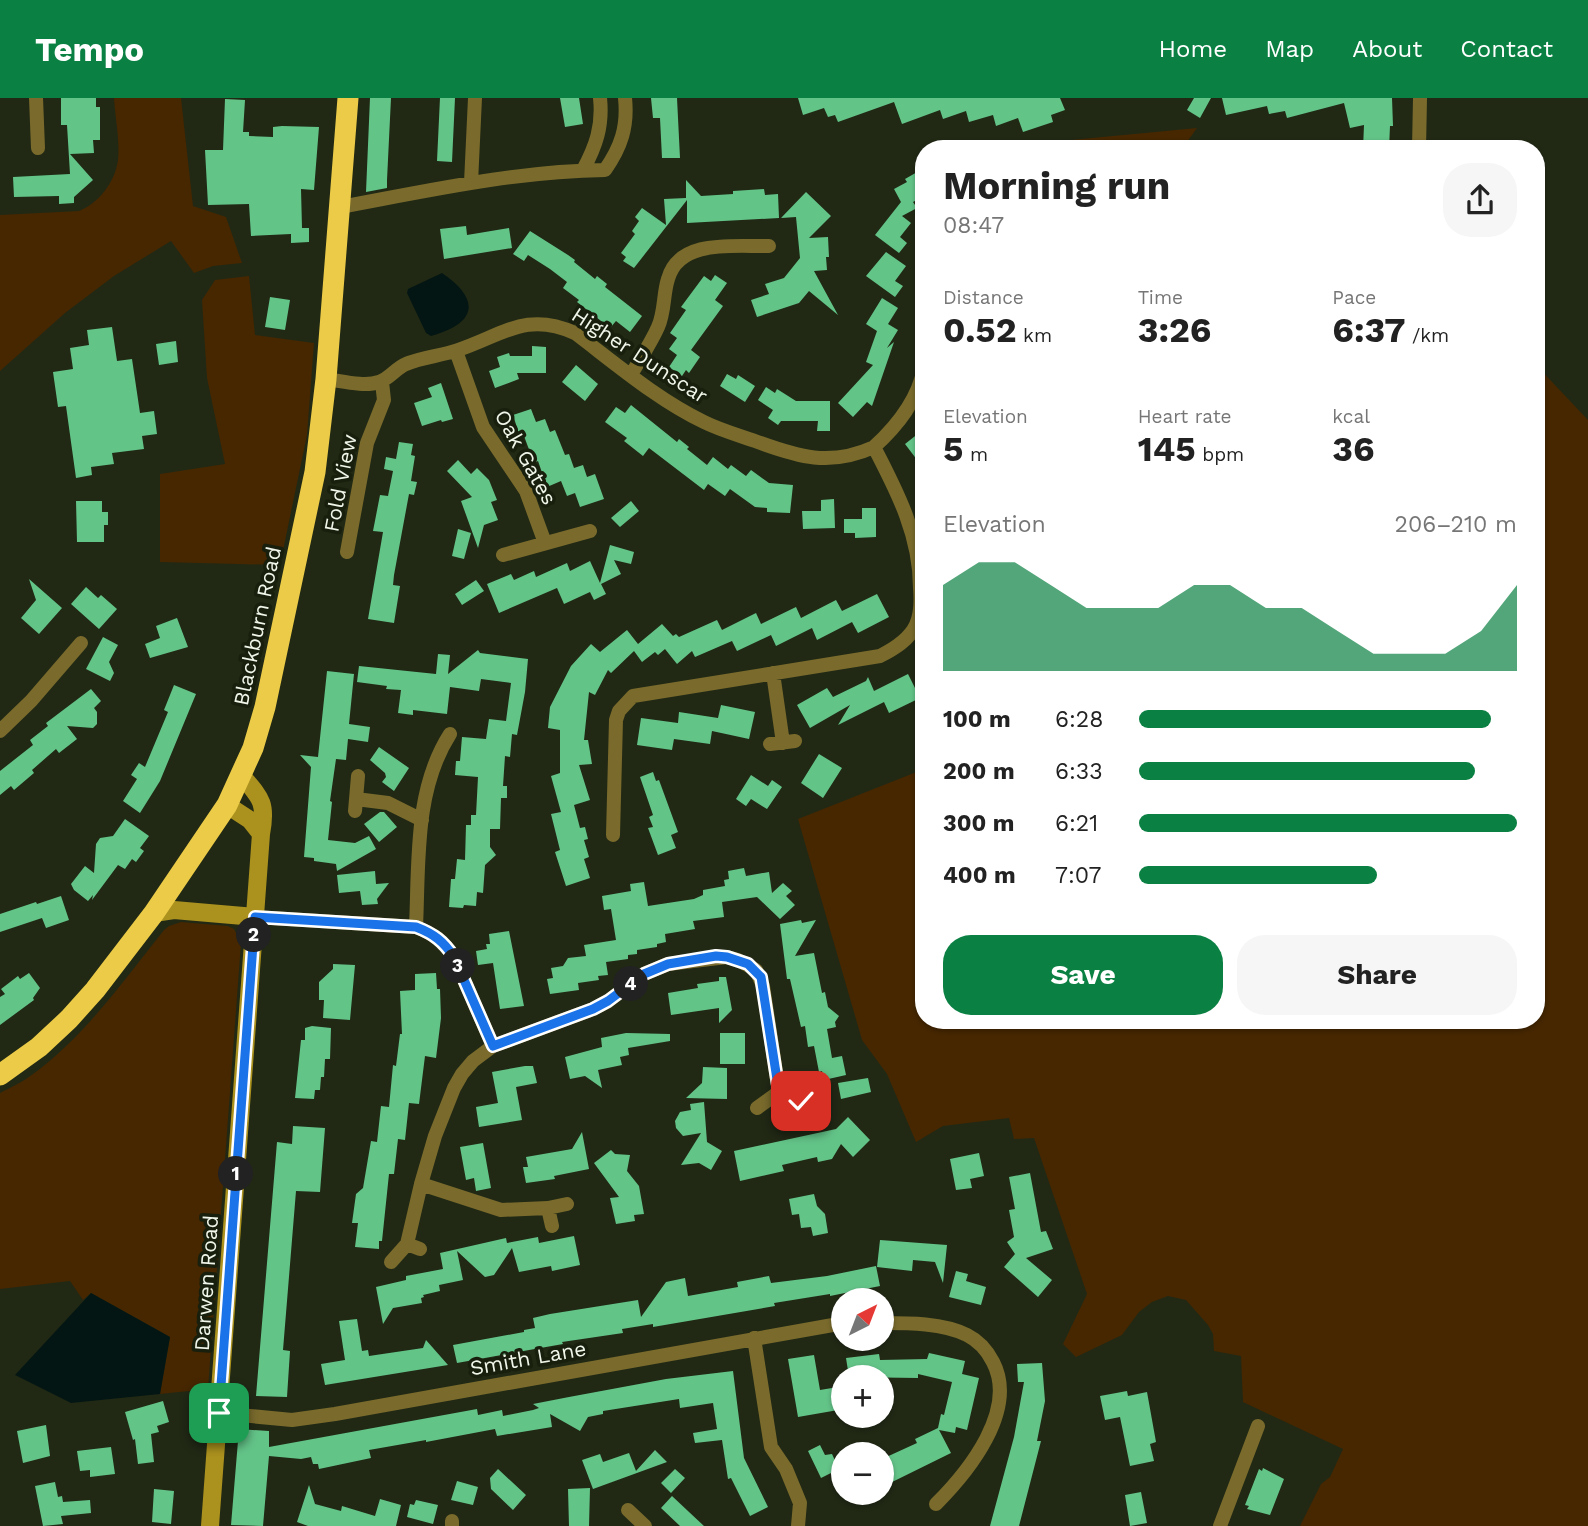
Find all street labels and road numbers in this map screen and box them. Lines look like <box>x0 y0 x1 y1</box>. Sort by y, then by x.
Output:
street label: Higher Dunscar <box>567 302 713 408</box>
street label: Oak Gates <box>490 405 562 509</box>
street label: Fold View <box>318 432 362 534</box>
street label: Blackburn Road <box>228 544 286 708</box>
street label: Darwen Road <box>189 1214 223 1352</box>
street label: Smith Lane <box>468 1335 588 1381</box>

